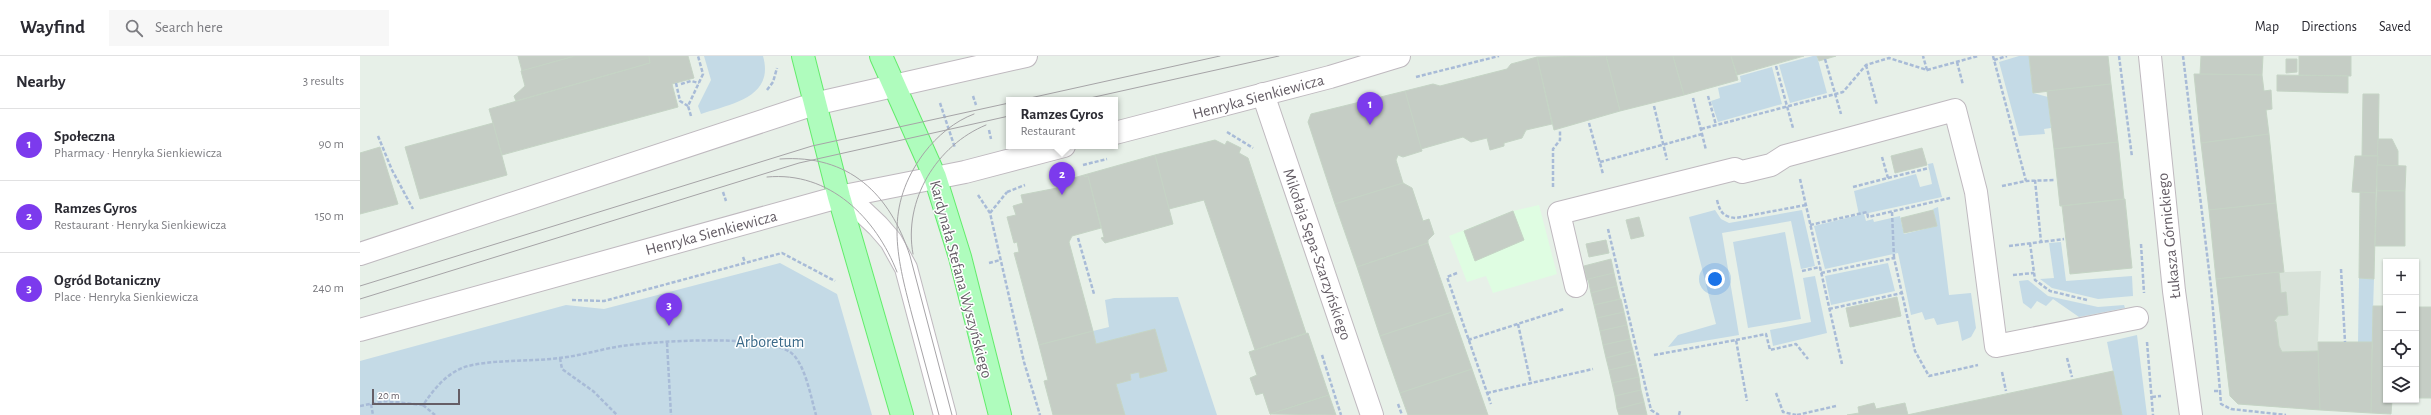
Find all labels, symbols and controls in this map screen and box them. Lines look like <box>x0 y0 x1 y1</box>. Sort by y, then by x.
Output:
search box <box>109 10 389 46</box>
icon: search <box>123 17 145 39</box>
text: Wayfind <box>20 18 85 37</box>
text: Search here <box>155 20 223 35</box>
text: Map <box>2255 20 2279 34</box>
text: Directions <box>2301 20 2357 34</box>
text: Saved <box>2379 20 2411 34</box>
street label: Henryka Sienkiewicza <box>1191 72 1326 123</box>
text: Nearby <box>16 73 66 90</box>
text: 3 results <box>303 75 344 88</box>
pin: 1 <box>1357 92 1383 125</box>
popup <box>1006 97 1118 149</box>
text: Ramzes Gyros <box>1020 107 1104 122</box>
text: Restaurant <box>1020 125 1075 138</box>
text: Społeczna <box>54 129 115 144</box>
text: 1 <box>27 138 31 151</box>
text: 90 m <box>318 138 344 151</box>
text: Pharmacy · Henryka Sienkiewicza <box>54 147 222 160</box>
pin: 2 <box>1049 162 1075 195</box>
street label: Mikołaja Sępa-Szarzyńskiego <box>1279 166 1354 343</box>
street label: Łukasza Górnickiego <box>2154 172 2184 300</box>
street label: Kardynała Stefana Wyszyńskiego <box>926 179 995 380</box>
text: Ramzes Gyros <box>54 201 137 216</box>
street label: Henryka Sienkiewicza <box>644 208 779 259</box>
text: 2 <box>26 210 32 223</box>
text: 150 m <box>315 210 344 223</box>
text: Restaurant · Henryka Sienkiewicza <box>54 219 227 232</box>
map controls <box>2383 259 2419 403</box>
button: + <box>2383 259 2419 295</box>
your location <box>1705 269 1725 289</box>
text: Ogród Botaniczny <box>54 273 161 288</box>
text: 3 <box>26 282 32 295</box>
text: 240 m <box>312 282 344 295</box>
text: Place · Henryka Sienkiewicza <box>54 291 198 304</box>
pin: 3 <box>656 293 682 326</box>
button: − <box>2383 295 2419 331</box>
button: locate <box>2383 331 2419 367</box>
park label: Arboretum <box>736 334 804 350</box>
button: layers <box>2383 367 2419 403</box>
scale bar <box>372 387 460 406</box>
text: 20 m <box>378 390 399 401</box>

